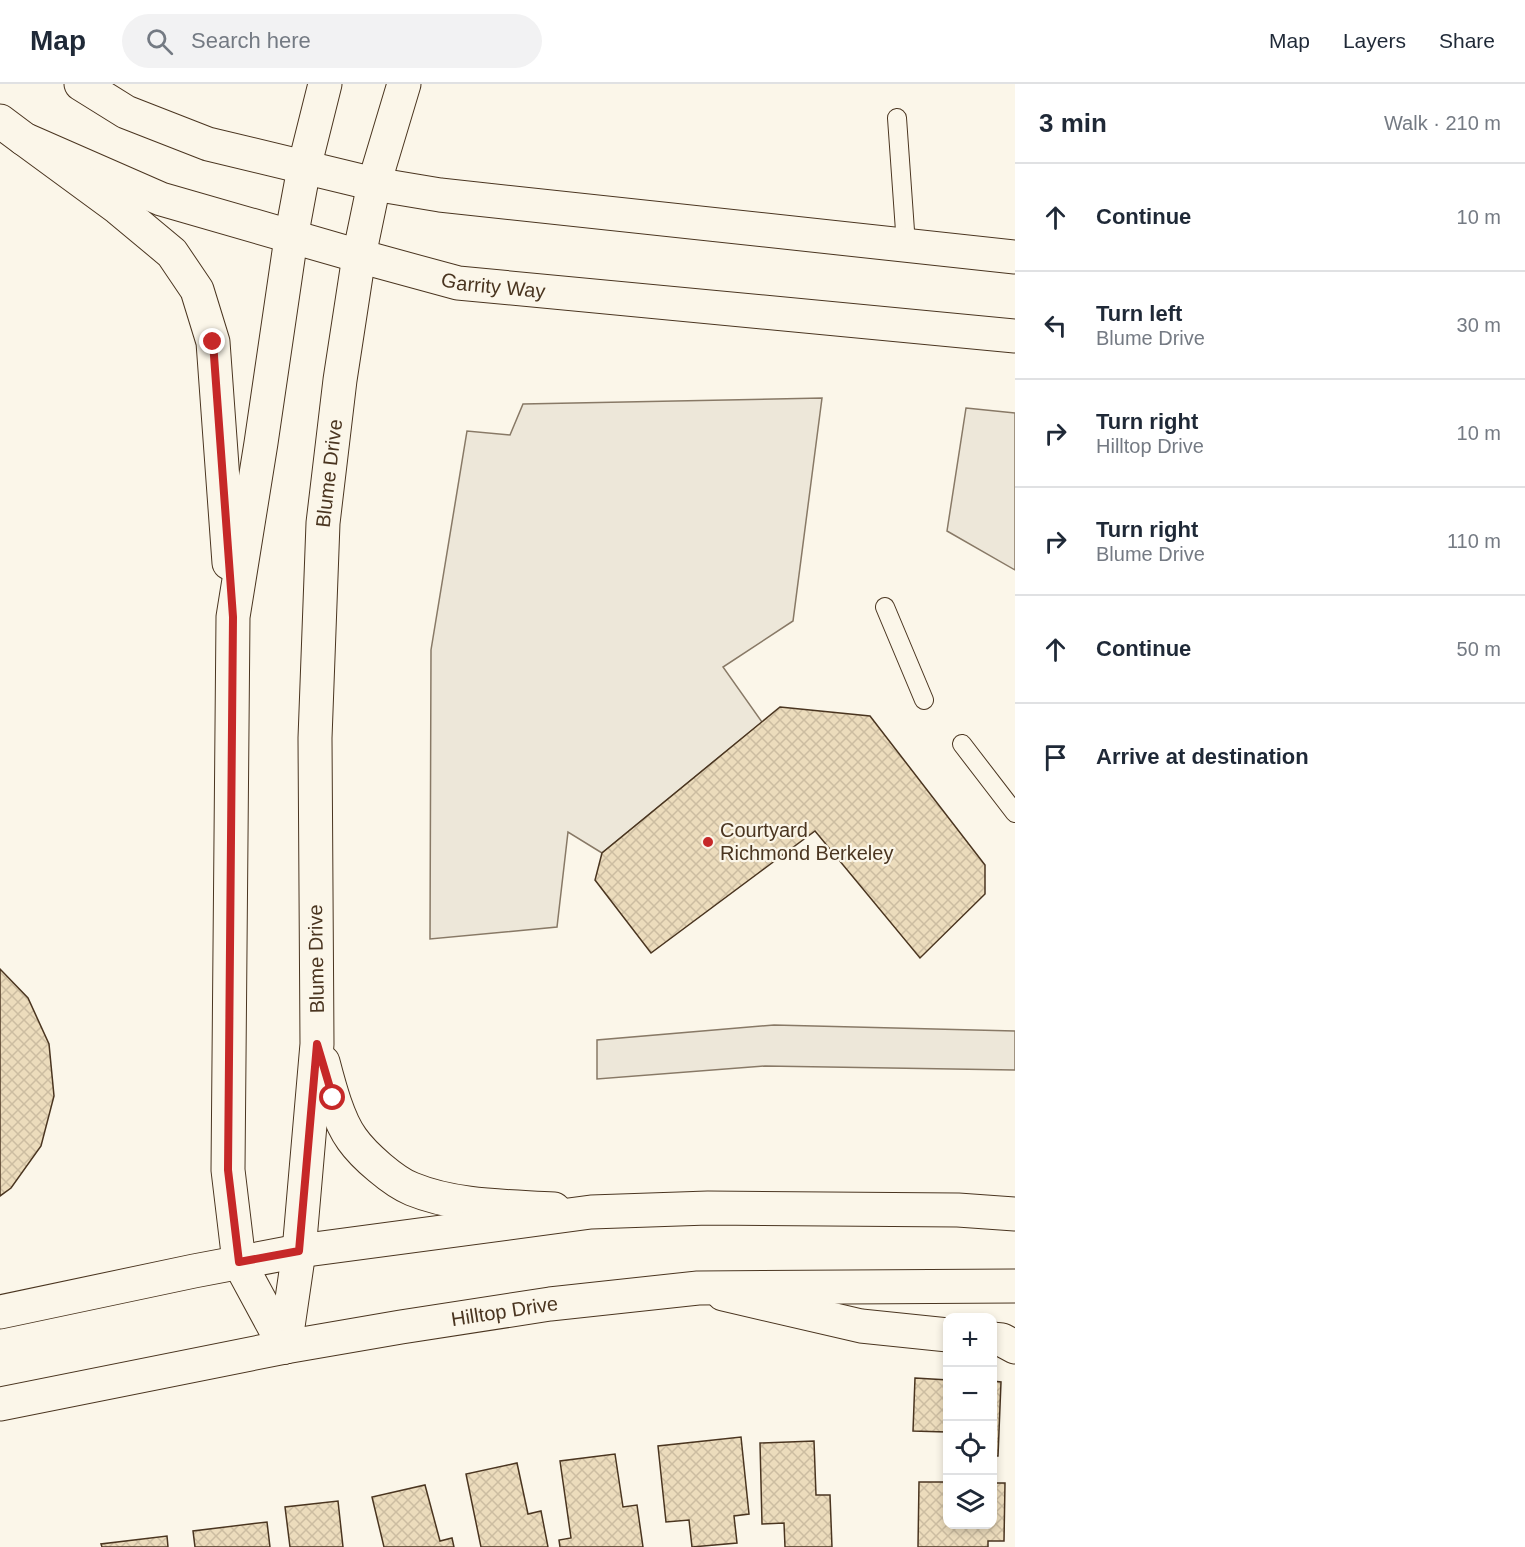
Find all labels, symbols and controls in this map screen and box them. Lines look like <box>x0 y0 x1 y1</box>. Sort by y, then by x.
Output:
search box <box>122 14 542 68</box>
text: Map <box>30 25 86 56</box>
icon: search <box>143 25 176 58</box>
text: Search here <box>191 28 311 53</box>
text: Map <box>1269 29 1310 52</box>
text: Layers <box>1343 29 1406 52</box>
text: Share <box>1439 29 1495 52</box>
text: 3 min <box>1039 108 1107 138</box>
text: Walk · 210 m <box>1384 112 1501 134</box>
icon: ahead <box>1039 201 1072 234</box>
text: Continue <box>1096 204 1191 229</box>
text: 10 m <box>1457 206 1501 228</box>
street label: Garrity Way <box>439 268 546 302</box>
text: Turn left <box>1096 301 1182 326</box>
icon: left <box>1039 309 1072 342</box>
text: 30 m <box>1457 314 1501 336</box>
text: Blume Drive <box>1096 327 1205 349</box>
route end <box>199 328 225 354</box>
text: Turn right <box>1096 409 1198 434</box>
icon: right <box>1039 417 1072 450</box>
street label: Blume Drive <box>312 418 346 529</box>
text: 10 m <box>1457 422 1501 444</box>
text: Hilltop Drive <box>1096 435 1204 457</box>
text: Turn right <box>1096 517 1198 542</box>
icon: right <box>1039 525 1072 558</box>
text: 110 m <box>1447 530 1501 552</box>
text: Blume Drive <box>1096 543 1205 565</box>
icon: ahead <box>1039 633 1072 666</box>
text: Continue <box>1096 636 1191 661</box>
text: 50 m <box>1457 638 1501 660</box>
icon: arrive <box>1039 741 1072 774</box>
text: Arrive at destination <box>1096 744 1309 769</box>
place label: Courtyard Richmond Berkeley <box>720 819 893 864</box>
marker: Courtyard Richmond Berkeley <box>701 835 715 849</box>
street label: Blume Drive <box>304 904 328 1014</box>
route start <box>319 1084 345 1110</box>
street label: Hilltop Drive <box>449 1292 559 1330</box>
map controls <box>943 1313 997 1529</box>
button: + <box>943 1313 997 1367</box>
button: − <box>943 1367 997 1421</box>
button: locate <box>943 1421 997 1475</box>
button: layers <box>943 1475 997 1529</box>

